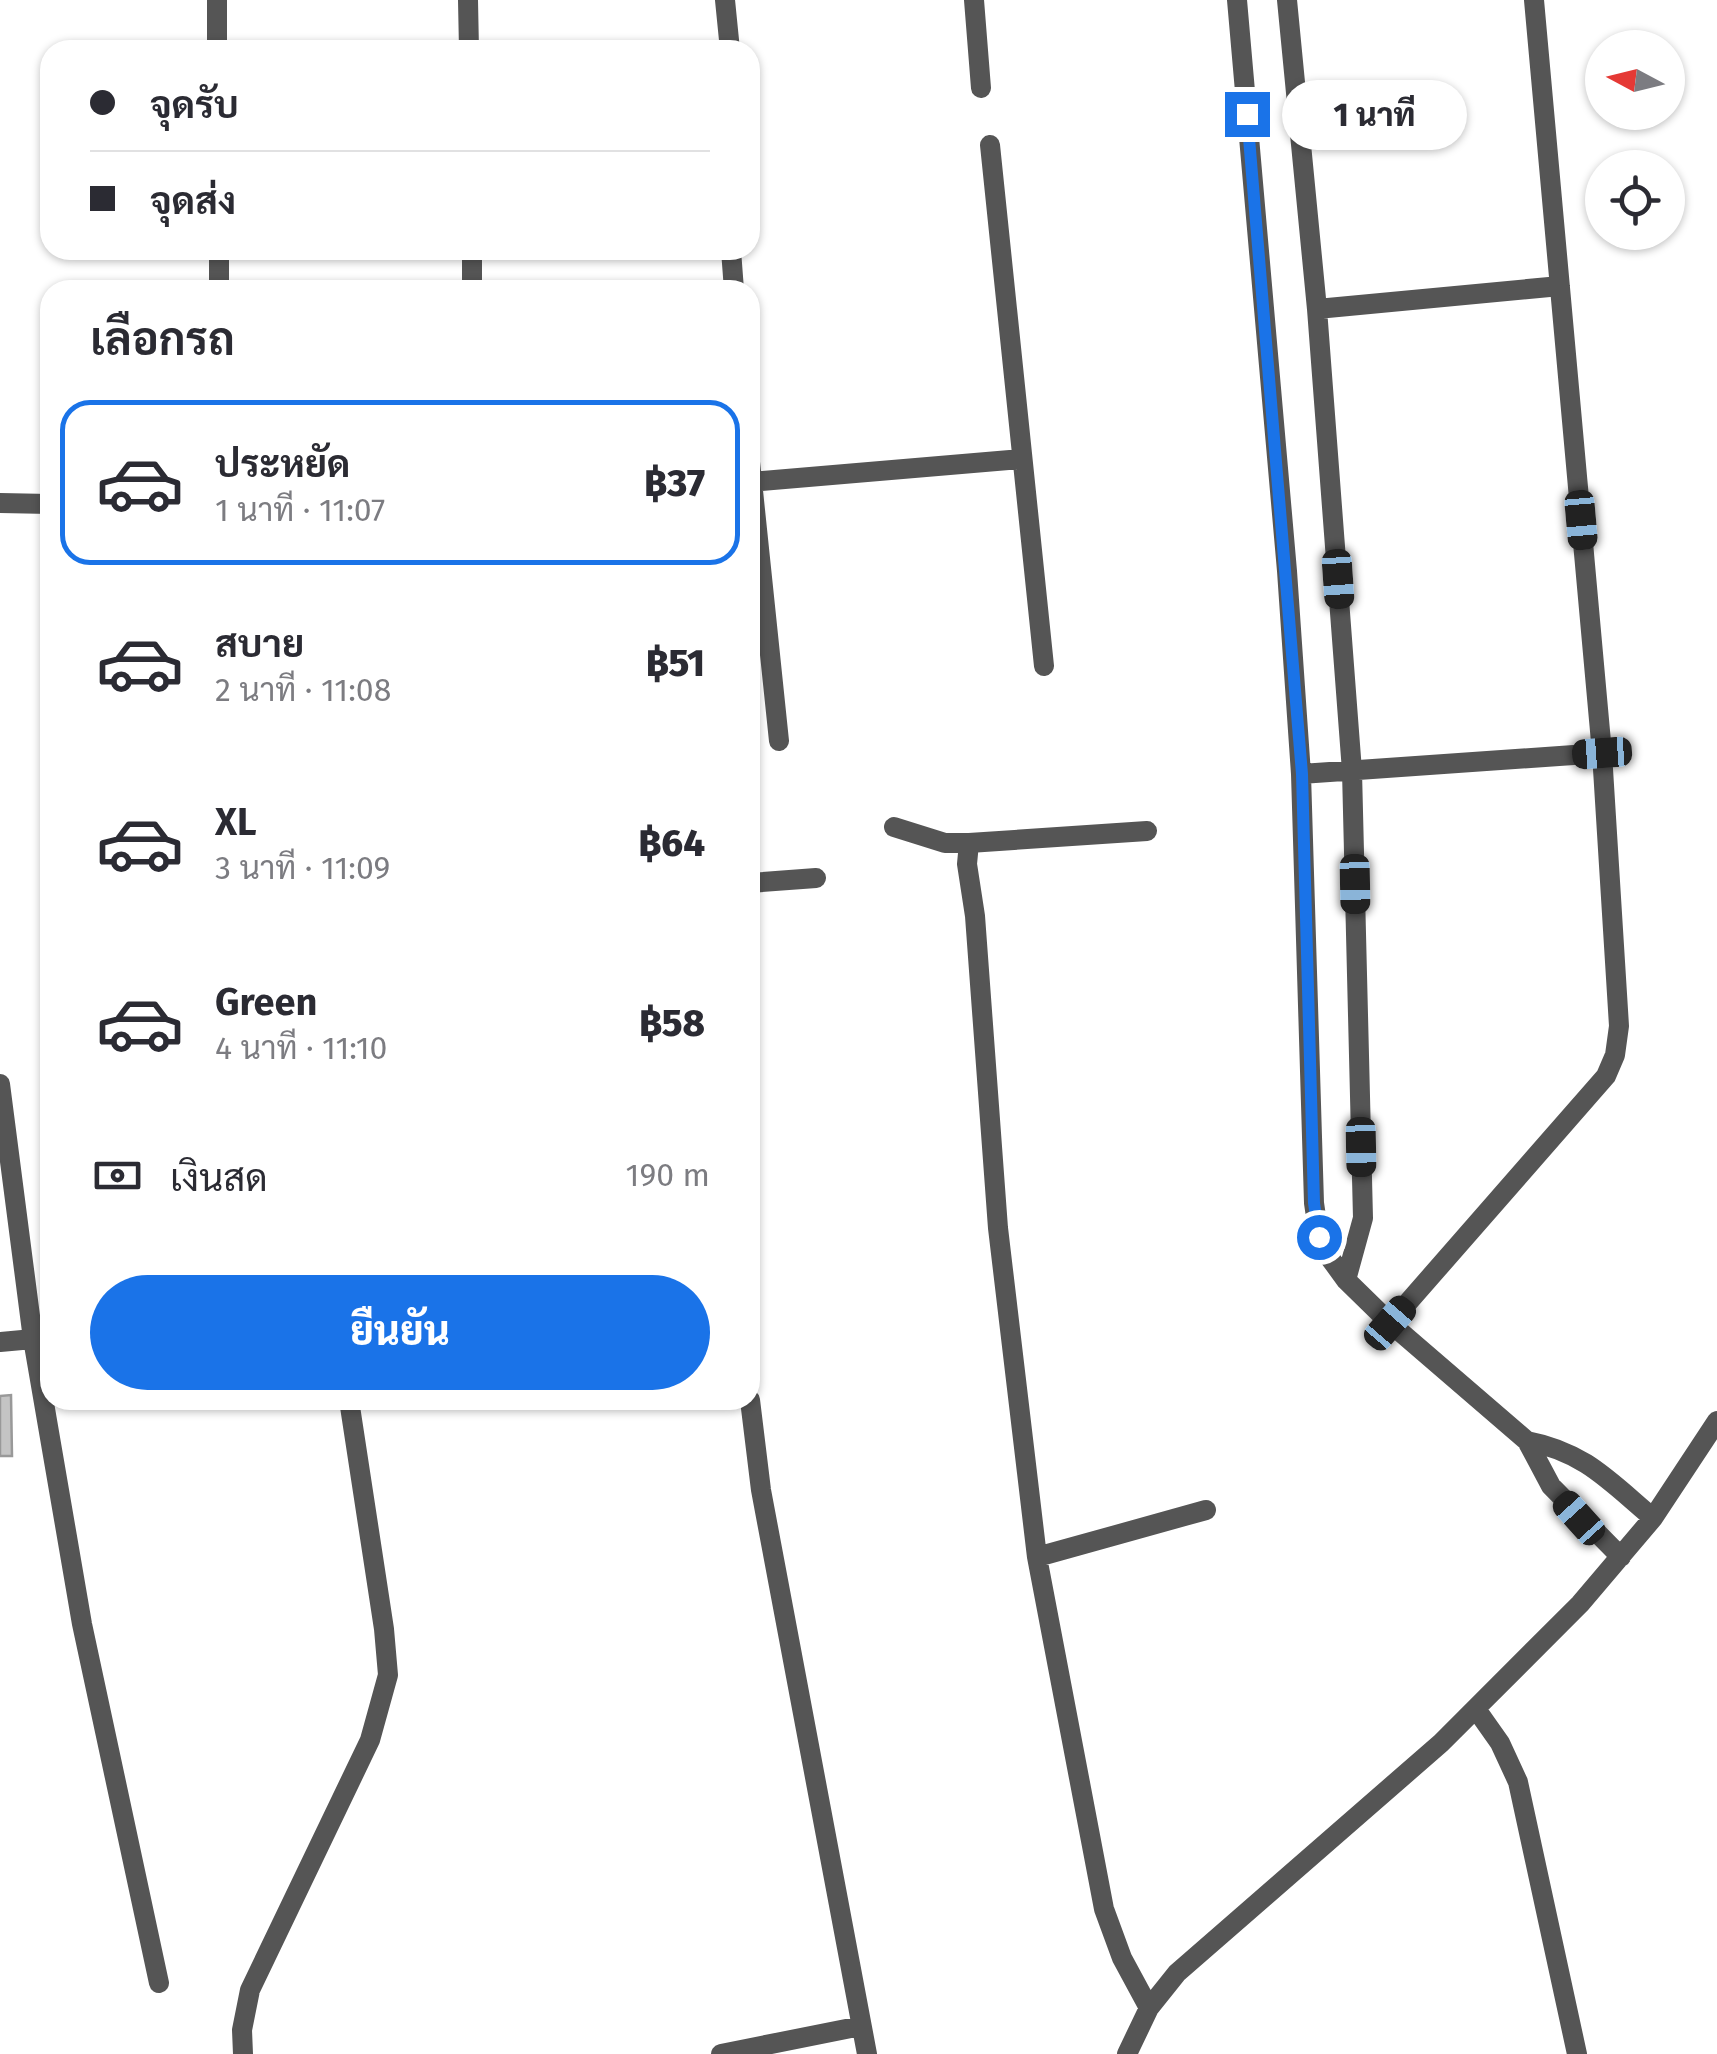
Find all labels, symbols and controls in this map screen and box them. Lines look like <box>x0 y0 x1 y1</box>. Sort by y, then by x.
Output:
north arrow <box>1585 30 1685 130</box>
map controls <box>1585 30 1685 250</box>
callout: 1 นาที <box>1282 79 1467 149</box>
text: จุดรับ <box>150 82 239 128</box>
route end <box>1225 92 1270 137</box>
text: 1 นาที <box>1334 96 1415 134</box>
button: locate <box>1585 150 1685 250</box>
text: จุดส่ง <box>150 178 236 224</box>
text: เลือกรถ <box>90 313 235 367</box>
icon: car <box>95 438 185 528</box>
text: ประหยัด <box>215 441 350 487</box>
text: ฿37 <box>644 460 705 506</box>
car <box>1563 489 1599 551</box>
text: 1 นาที · 11:07 <box>215 491 385 529</box>
car <box>1321 548 1355 610</box>
icon: car <box>95 618 185 708</box>
text: สบาย <box>215 621 304 667</box>
text: ฿51 <box>646 640 705 686</box>
text: 2 นาที · 11:08 <box>215 671 391 709</box>
car <box>1571 736 1633 770</box>
icon: car <box>95 798 185 888</box>
text: XL <box>215 799 257 845</box>
text: ฿64 <box>638 820 705 866</box>
text: 3 นาที · 11:09 <box>215 849 390 887</box>
car <box>1339 854 1371 914</box>
icon: car <box>95 978 185 1068</box>
text: Green <box>215 979 318 1025</box>
text: ฿58 <box>639 1000 705 1046</box>
text: 4 นาที · 11:10 <box>215 1029 387 1067</box>
car <box>1345 1117 1377 1177</box>
icon: cash <box>90 1148 145 1203</box>
text: เงินสด <box>170 1155 268 1201</box>
text: 190 m <box>626 1156 710 1194</box>
route start <box>1297 1215 1342 1260</box>
button: ยืนยัน <box>90 1275 710 1390</box>
car <box>1359 1291 1421 1355</box>
car <box>1548 1486 1610 1550</box>

